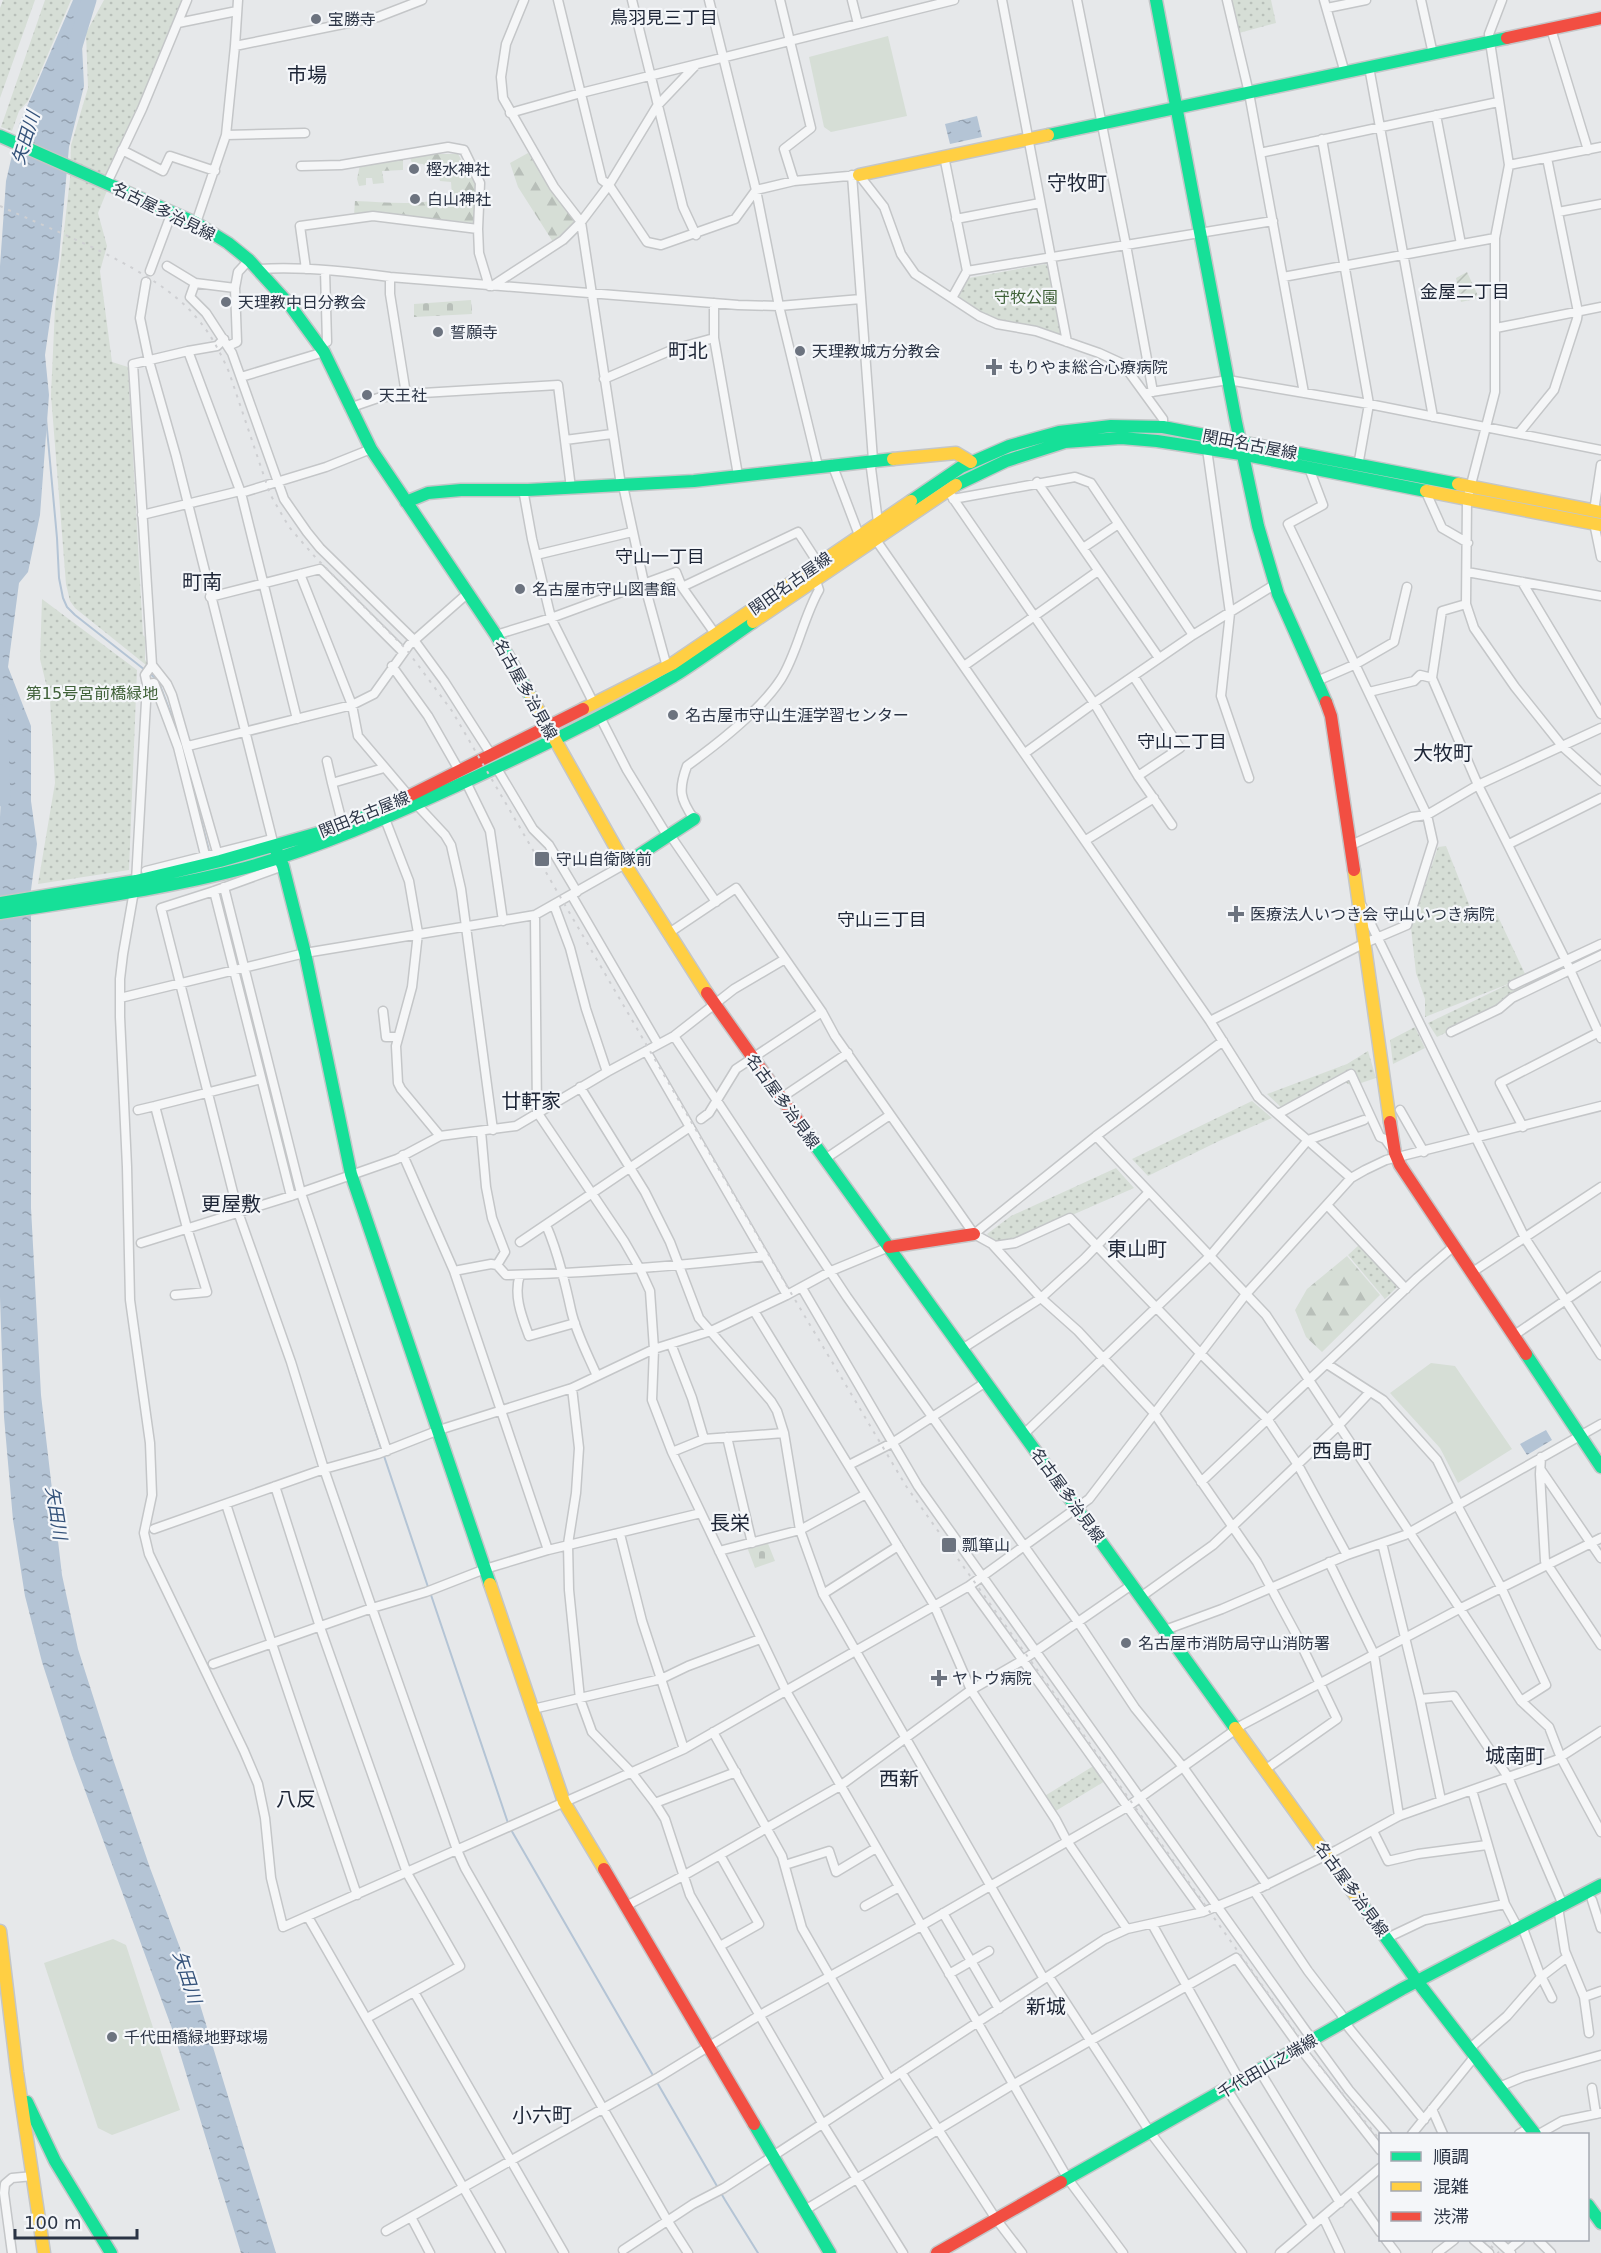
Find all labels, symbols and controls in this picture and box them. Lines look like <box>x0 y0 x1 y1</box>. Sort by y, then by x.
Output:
district label: 鳥羽見三丁目 <box>610 7 718 28</box>
place label: 宝勝寺 <box>328 10 376 29</box>
marker: 宝勝寺 <box>309 12 323 26</box>
district label: 市場 <box>287 63 327 87</box>
water label: 矢田川 <box>8 107 44 167</box>
place label: 樫水神社 <box>426 160 490 179</box>
marker: 樫水神社 <box>407 162 421 176</box>
district label: 守牧町 <box>1047 171 1107 195</box>
street label: 名古屋多治見線 <box>109 178 218 245</box>
place label: 白山神社 <box>427 190 491 209</box>
marker: 白山神社 <box>408 192 422 206</box>
district label: 金屋二丁目 <box>1420 281 1510 302</box>
park label: 守牧公園 <box>994 288 1058 307</box>
place label: 天理教中日分教会 <box>238 293 366 312</box>
marker: 天理教中日分教会 <box>219 295 233 309</box>
place label: 誓願寺 <box>450 323 498 342</box>
marker: 誓願寺 <box>431 325 445 339</box>
district label: 町北 <box>668 339 708 363</box>
place label: 天理教城方分教会 <box>812 342 940 361</box>
marker: 天理教城方分教会 <box>793 344 807 358</box>
marker: もりやま総合心療病院 <box>985 358 1003 376</box>
place label: もりやま総合心療病院 <box>1008 358 1168 377</box>
place label: 天王社 <box>379 386 427 405</box>
marker: 天王社 <box>360 388 374 402</box>
street label: 関田名古屋線 <box>1201 426 1299 463</box>
district label: 守山一丁目 <box>615 546 705 567</box>
street label: 関田名古屋線 <box>746 548 835 619</box>
district label: 町南 <box>182 570 222 594</box>
place label: 名古屋市守山図書館 <box>532 580 676 599</box>
marker: 名古屋市守山図書館 <box>513 582 527 596</box>
street label: 名古屋多治見線 <box>490 636 561 743</box>
park label: 第15号宮前橋緑地 <box>26 684 158 703</box>
place label: 名古屋市守山生涯学習センター <box>685 706 909 725</box>
marker: 名古屋市守山生涯学習センター <box>666 708 680 722</box>
district label: 守山二丁目 <box>1137 731 1227 752</box>
district label: 大牧町 <box>1413 741 1473 765</box>
street label: 関田名古屋線 <box>316 788 412 841</box>
marker: 守山自衛隊前 <box>533 850 551 868</box>
place label: 守山自衛隊前 <box>556 850 652 869</box>
marker: 医療法人いつき会 守山いつき病院 <box>1227 905 1245 923</box>
place label: 医療法人いつき会 守山いつき病院 <box>1250 905 1495 924</box>
district label: 守山三丁目 <box>837 909 927 930</box>
street label: 名古屋多治見線 <box>742 1050 823 1152</box>
district label: 廿軒家 <box>501 1089 561 1113</box>
district label: 更屋敷 <box>201 1192 261 1216</box>
district label: 東山町 <box>1107 1237 1167 1261</box>
district label: 西島町 <box>1312 1439 1372 1463</box>
street label: 名古屋多治見線 <box>1027 1444 1108 1546</box>
water label: 矢田川 <box>42 1485 71 1543</box>
district label: 長栄 <box>710 1511 750 1535</box>
marker: 瓢箪山 <box>940 1536 958 1554</box>
place label: 瓢箪山 <box>962 1536 1010 1555</box>
place label: 名古屋市消防局守山消防署 <box>1138 1634 1330 1653</box>
marker: 名古屋市消防局守山消防署 <box>1119 1636 1133 1650</box>
marker: ヤトウ病院 <box>930 1669 948 1687</box>
place label: ヤトウ病院 <box>952 1669 1032 1688</box>
district label: 城南町 <box>1485 1744 1545 1768</box>
district label: 西新 <box>879 1767 919 1791</box>
district label: 八反 <box>276 1787 316 1811</box>
street label: 名古屋多治見線 <box>1311 1838 1392 1940</box>
water label: 矢田川 <box>169 1948 206 2008</box>
district label: 新城 <box>1026 1995 1066 2019</box>
place label: 千代田橋緑地野球場 <box>124 2028 268 2047</box>
marker: 千代田橋緑地野球場 <box>105 2030 119 2044</box>
street label: 千代田山之端線 <box>1214 2030 1321 2103</box>
district label: 小六町 <box>512 2103 572 2127</box>
legend <box>1379 2133 1589 2241</box>
text: 順調 <box>1433 2146 1469 2167</box>
text: 混雑 <box>1433 2176 1469 2197</box>
scale bar <box>15 2202 136 2240</box>
text: 渋滞 <box>1433 2206 1469 2227</box>
text: 100 m <box>24 2212 82 2233</box>

